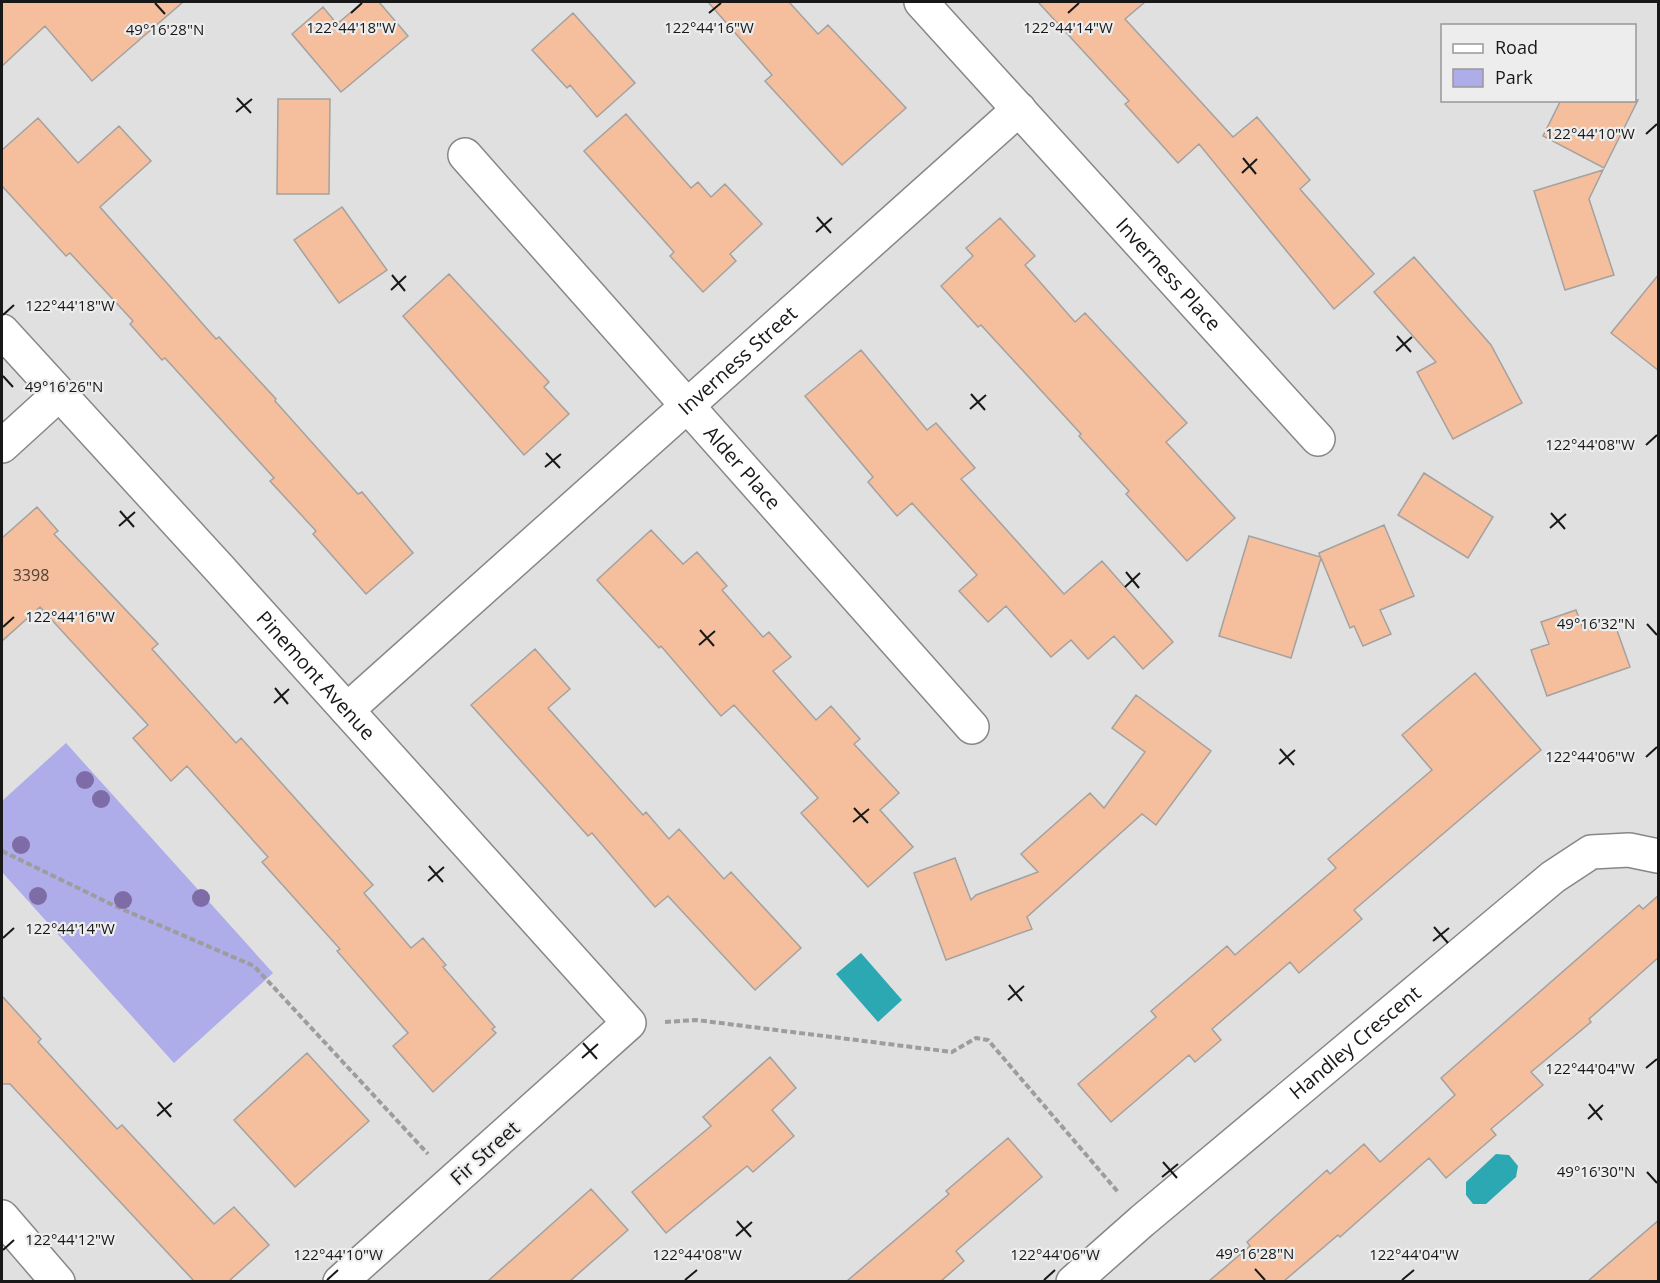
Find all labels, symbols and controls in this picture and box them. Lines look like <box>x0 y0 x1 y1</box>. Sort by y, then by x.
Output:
text: 122°44'18"W <box>306 17 396 37</box>
text: 122°44'16"W <box>664 17 754 37</box>
text: 122°44'14"W <box>1023 17 1113 37</box>
text: 49°16'28"N <box>126 19 204 39</box>
legend <box>1441 24 1636 102</box>
text: Road <box>1495 35 1538 59</box>
text: Park <box>1495 65 1533 89</box>
text: 122°44'10"W <box>1545 123 1635 143</box>
street label: Inverness Place <box>1110 212 1227 336</box>
text: 122°44'18"W <box>25 295 115 315</box>
street label: Inverness Street <box>672 300 803 421</box>
text: 49°16'26"N <box>25 376 103 396</box>
street label: Alder Place <box>698 420 787 515</box>
text: 122°44'08"W <box>1545 434 1635 454</box>
house number: 3398 <box>13 564 49 586</box>
street label: Pinemont Avenue <box>251 605 382 746</box>
text: 122°44'16"W <box>25 606 115 626</box>
text: 49°16'32"N <box>1557 613 1635 633</box>
text: 122°44'06"W <box>1545 746 1635 766</box>
text: 122°44'14"W <box>25 918 115 938</box>
street label: Handley Crescent <box>1283 979 1426 1105</box>
text: 122°44'04"W <box>1545 1058 1635 1078</box>
street label: Fir Street <box>444 1114 525 1191</box>
text: 49°16'30"N <box>1557 1161 1635 1181</box>
text: 122°44'12"W <box>25 1229 115 1249</box>
text: 49°16'28"N <box>1216 1243 1294 1263</box>
text: 122°44'10"W <box>293 1244 383 1264</box>
text: 122°44'08"W <box>652 1244 742 1264</box>
text: 122°44'06"W <box>1010 1244 1100 1264</box>
text: 122°44'04"W <box>1369 1244 1459 1264</box>

